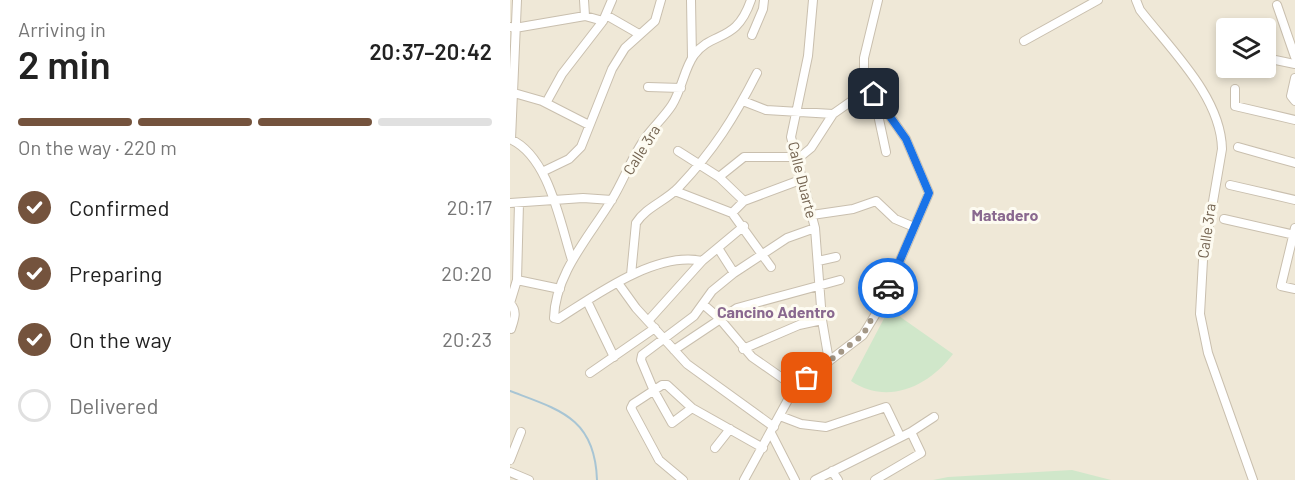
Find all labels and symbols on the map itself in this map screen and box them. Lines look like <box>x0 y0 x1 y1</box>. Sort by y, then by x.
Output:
pin <box>848 68 899 119</box>
street label: Calle 3ra <box>619 121 663 178</box>
street label: Calle Duarte <box>785 140 821 220</box>
street label: Calle 3ra <box>1193 202 1219 260</box>
district label: Matadero <box>972 205 1039 224</box>
courier <box>858 258 918 318</box>
district label: Cancino Adentro <box>717 302 835 321</box>
pin <box>781 352 832 403</box>

